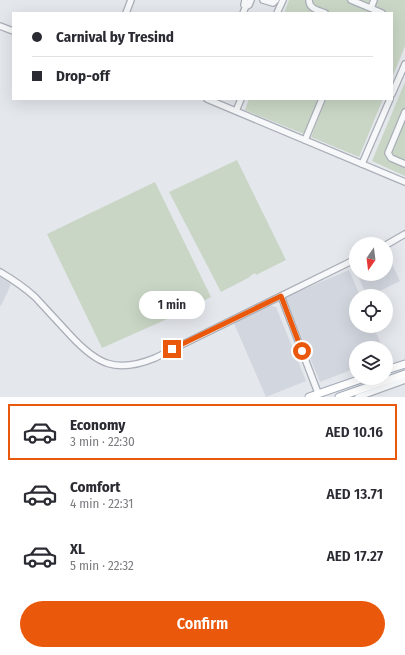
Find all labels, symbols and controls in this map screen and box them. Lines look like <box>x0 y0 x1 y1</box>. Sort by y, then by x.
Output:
text: Carnival by Tresind <box>56 28 174 46</box>
text: Drop-off <box>56 67 110 85</box>
north arrow <box>349 237 393 281</box>
map controls <box>349 237 393 385</box>
button: locate <box>349 289 393 333</box>
callout: 1 min <box>139 291 205 319</box>
text: 1 min <box>158 297 186 312</box>
route end <box>163 340 181 358</box>
button: layers <box>349 341 393 385</box>
route start <box>293 342 311 360</box>
icon: car <box>22 414 58 450</box>
text: Economy <box>70 416 125 434</box>
text: AED 10.16 <box>325 423 383 441</box>
text: 3 min · 22:30 <box>70 434 135 449</box>
icon: car <box>22 476 58 512</box>
text: Comfort <box>70 478 121 496</box>
text: AED 13.71 <box>327 485 383 503</box>
text: 4 min · 22:31 <box>70 496 133 511</box>
icon: car <box>22 538 58 574</box>
text: XL <box>70 540 85 558</box>
text: AED 17.27 <box>327 547 383 565</box>
text: 5 min · 22:32 <box>70 558 134 573</box>
button: Confirm <box>20 601 385 647</box>

